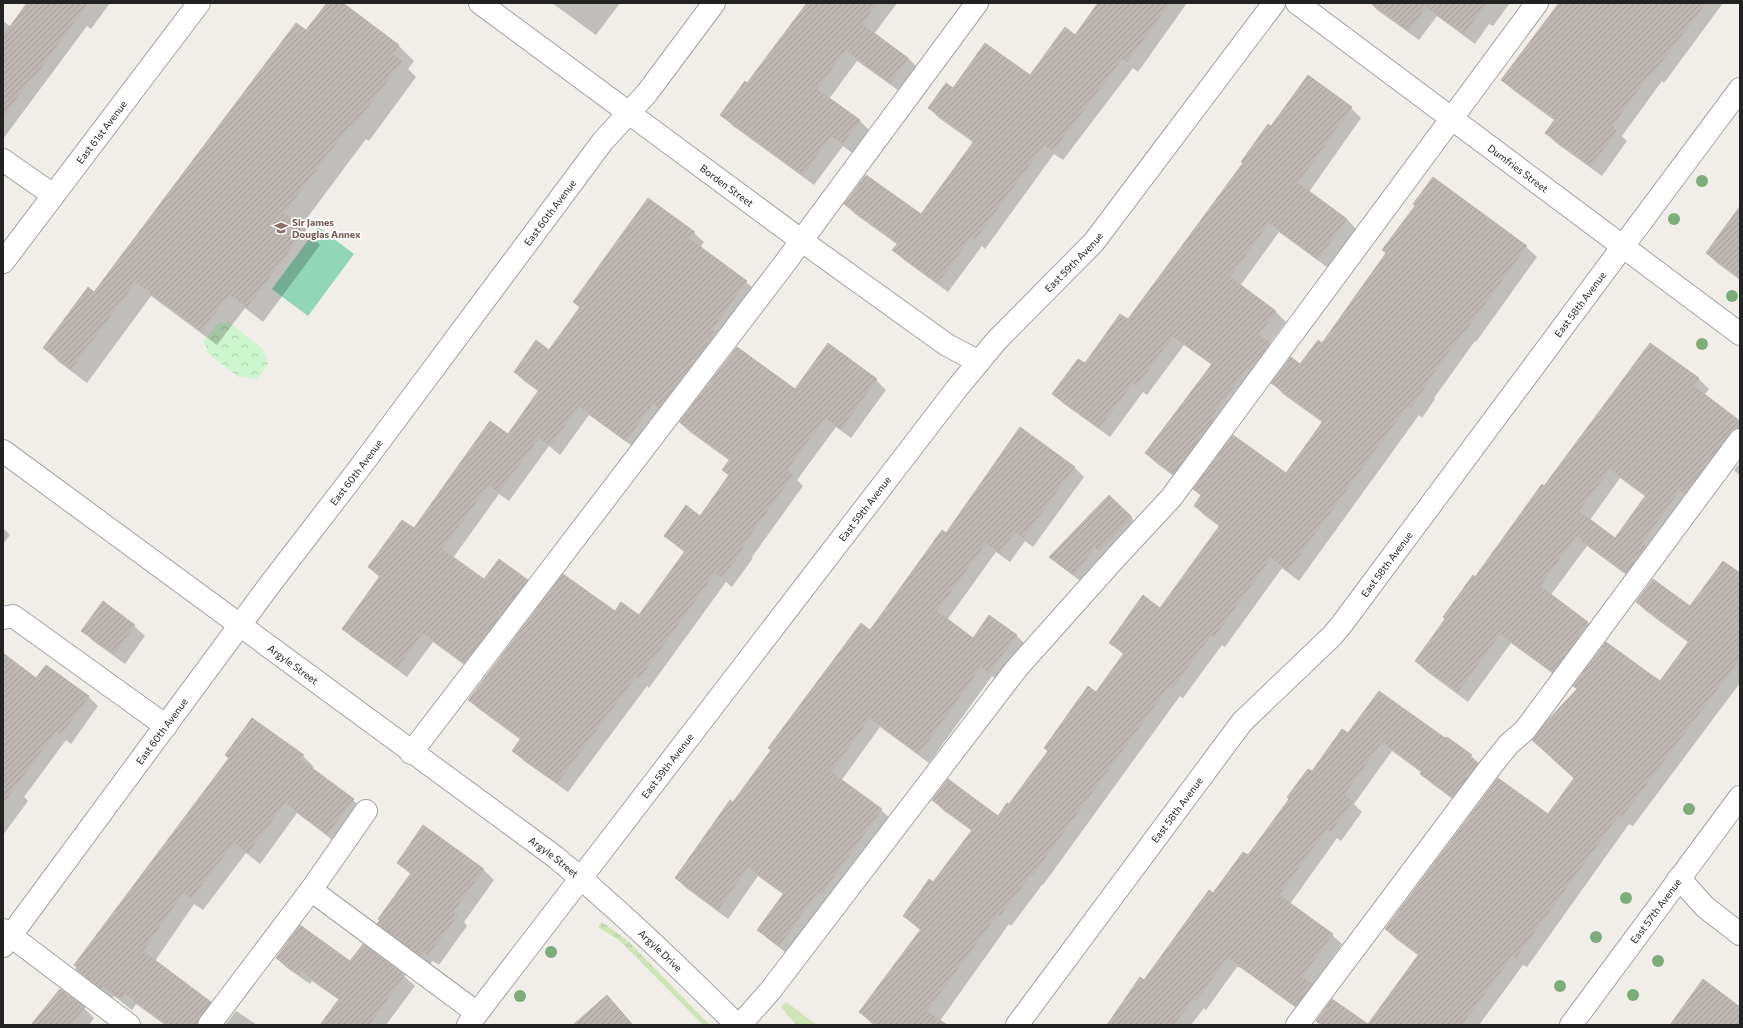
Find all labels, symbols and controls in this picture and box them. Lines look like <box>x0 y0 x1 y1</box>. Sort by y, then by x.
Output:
street label: East 61st Avenue <box>74 98 129 166</box>
street label: Dumfries Street <box>1486 142 1551 195</box>
street label: Borden Street <box>698 162 756 209</box>
street label: East 60th Avenue <box>521 177 578 248</box>
place label: Sir James Douglas Annex <box>292 216 361 240</box>
school or university icon: Sir James Douglas Annex <box>273 220 289 236</box>
street label: East 59th Avenue <box>1042 230 1105 294</box>
street label: East 58th Avenue <box>1552 269 1608 339</box>
street label: East 60th Avenue <box>327 437 385 507</box>
street label: East 59th Avenue <box>836 474 893 544</box>
street label: East 58th Avenue <box>1358 529 1415 599</box>
street label: Argyle Street <box>266 642 321 687</box>
street label: East 60th Avenue <box>133 696 190 767</box>
street label: East 59th Avenue <box>638 731 696 801</box>
street label: East 58th Avenue <box>1148 775 1205 845</box>
street label: Argyle Street <box>527 834 581 880</box>
street label: East 57th Avenue <box>1628 876 1684 946</box>
street label: Argyle Drive <box>636 927 685 974</box>

